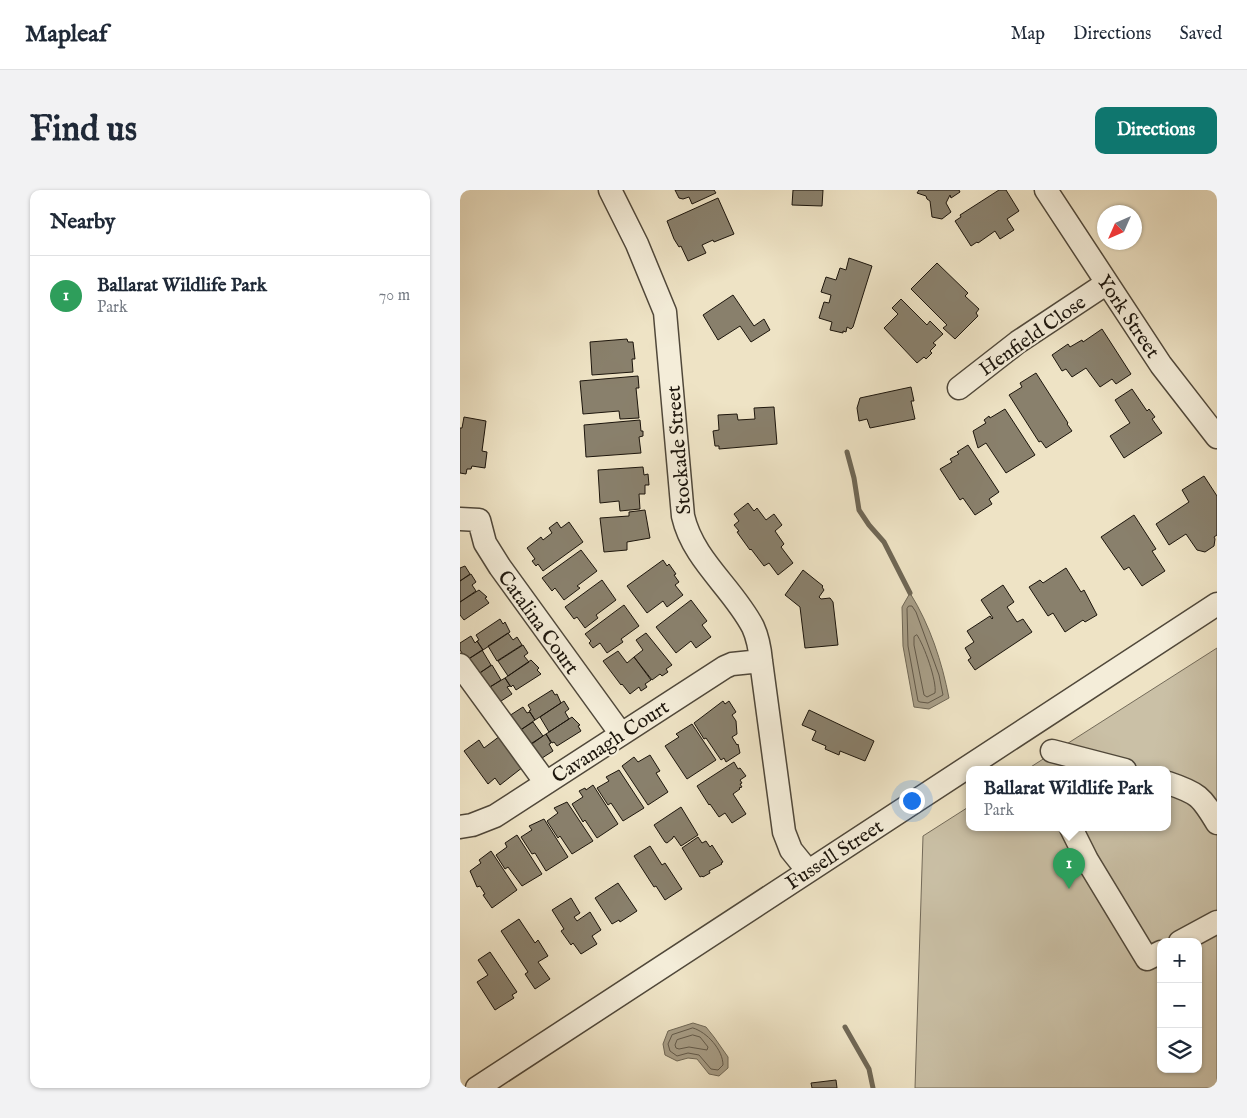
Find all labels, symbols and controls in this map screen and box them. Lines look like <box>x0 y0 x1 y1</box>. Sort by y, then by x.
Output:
text: Mapleaf <box>25 19 107 50</box>
text: Map <box>1011 23 1045 46</box>
text: Directions <box>1073 23 1151 46</box>
text: Saved <box>1179 23 1222 46</box>
button: Directions <box>1095 107 1217 154</box>
text: Find us <box>30 108 137 153</box>
north arrow <box>1097 205 1142 250</box>
text: Nearby <box>50 209 115 236</box>
street label: York Street <box>1091 270 1165 363</box>
text: Ballarat Wildlife Park <box>97 274 267 298</box>
text: 1 <box>63 286 69 306</box>
text: 70 m <box>379 286 410 306</box>
street label: Henfield Close <box>975 290 1091 382</box>
text: Park <box>97 298 127 318</box>
street label: Stockade Street <box>661 384 698 516</box>
street label: Catalina Court <box>492 566 584 680</box>
street label: Cavanagh Court <box>547 695 674 789</box>
popup <box>966 766 1171 831</box>
text: Ballarat Wildlife Park <box>984 777 1153 801</box>
your location <box>899 788 925 814</box>
text: Park <box>984 801 1014 821</box>
street label: Fussell Street <box>781 814 888 896</box>
pin: 1 <box>1053 848 1085 889</box>
map controls <box>1157 938 1202 1073</box>
button: + <box>1157 938 1202 983</box>
button: − <box>1157 983 1202 1028</box>
button: layers <box>1157 1028 1202 1073</box>

